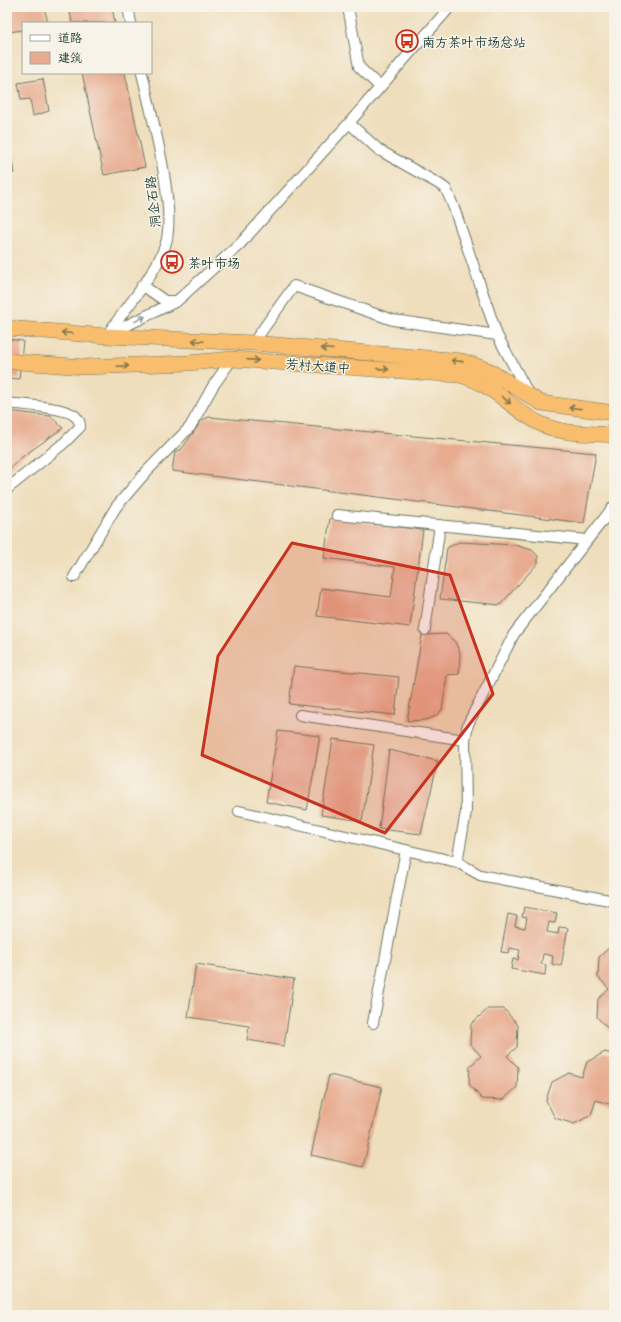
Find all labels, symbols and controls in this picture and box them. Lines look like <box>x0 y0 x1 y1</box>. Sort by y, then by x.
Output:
legend <box>22 22 152 74</box>
bus stop icon: 南方茶叶市场总站 <box>394 28 420 54</box>
text: 道路 <box>58 29 82 45</box>
place label: 南方茶叶市场总站 <box>422 33 526 50</box>
text: 建筑 <box>58 49 82 65</box>
street label: 洞企石路 <box>141 175 163 229</box>
bus stop icon: 茶叶市场 <box>159 249 185 275</box>
place label: 茶叶市场 <box>188 254 240 271</box>
one-way arrow <box>134 315 146 322</box>
one-way arrow <box>61 330 74 337</box>
one-way arrow <box>192 337 205 345</box>
one-way arrow <box>321 346 334 353</box>
street label: 芳村大道中 <box>285 354 351 376</box>
one-way arrow <box>246 357 259 364</box>
one-way arrow <box>451 357 464 364</box>
one-way arrow <box>116 362 129 370</box>
one-way arrow <box>376 366 389 373</box>
one-way arrow <box>500 395 511 404</box>
one-way arrow <box>569 405 582 412</box>

